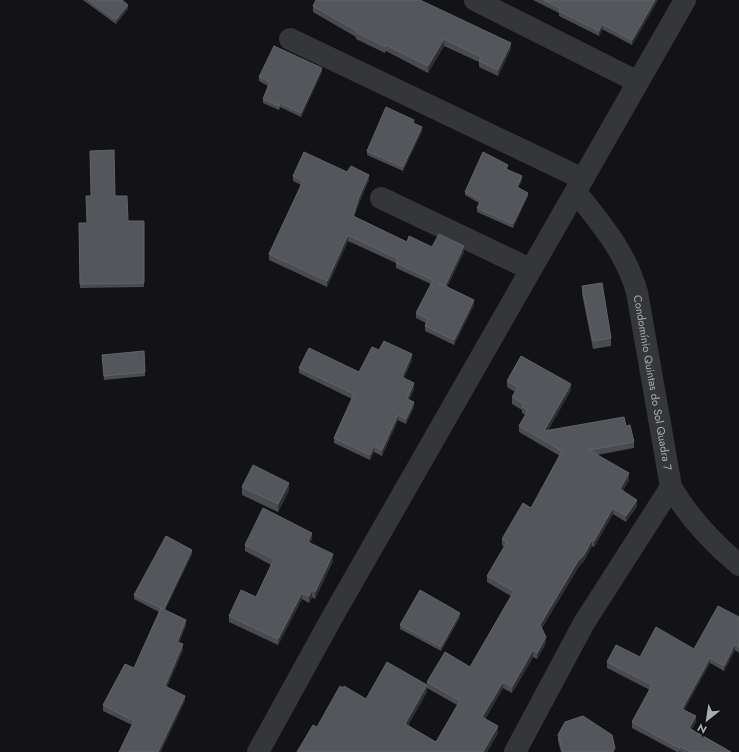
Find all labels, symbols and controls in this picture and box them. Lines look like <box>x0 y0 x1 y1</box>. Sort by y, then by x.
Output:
street label: Condomínio Quintas do Sol Quadra 7 <box>630 294 676 472</box>
north arrow <box>687 700 727 740</box>
text: N <box>694 720 710 738</box>

